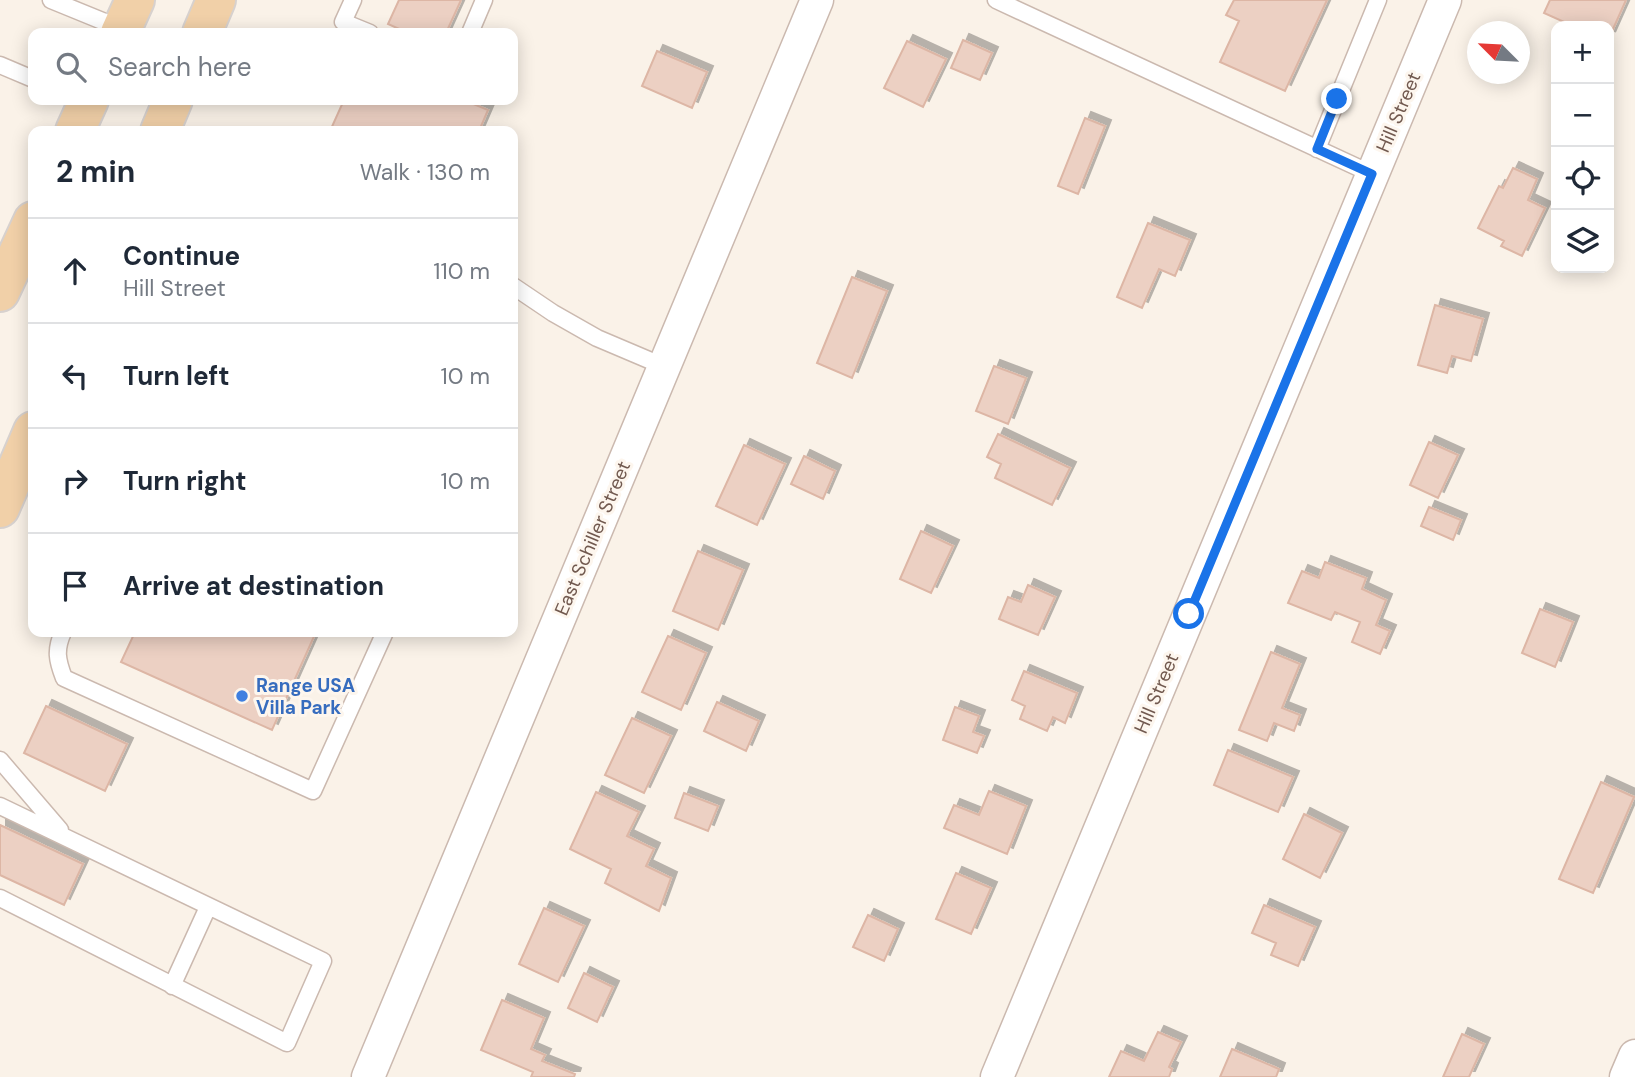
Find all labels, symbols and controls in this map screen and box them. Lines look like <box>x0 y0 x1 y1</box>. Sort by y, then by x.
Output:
north arrow <box>1467 21 1530 84</box>
map controls <box>1551 21 1614 273</box>
button: + <box>1551 21 1614 84</box>
search box <box>28 28 518 105</box>
icon: search <box>52 48 90 86</box>
text: Search here <box>108 50 251 84</box>
street label: Hill Street <box>1370 68 1427 156</box>
route end <box>1321 83 1352 114</box>
button: − <box>1551 84 1614 147</box>
button: locate <box>1551 147 1614 210</box>
text: 2 min <box>56 152 135 191</box>
text: Walk · 130 m <box>360 157 490 187</box>
button: layers <box>1551 210 1614 273</box>
text: Continue <box>123 239 240 273</box>
icon: ahead <box>56 252 94 290</box>
text: 110 m <box>433 256 490 286</box>
text: Hill Street <box>123 273 226 303</box>
icon: left <box>56 357 94 395</box>
text: Turn left <box>123 359 230 393</box>
text: 10 m <box>440 361 490 391</box>
street label: East Schiller Street <box>549 457 636 619</box>
icon: right <box>56 462 94 500</box>
text: Turn right <box>123 464 247 498</box>
text: 10 m <box>440 466 490 496</box>
icon: arrive <box>56 567 94 605</box>
text: Arrive at destination <box>123 569 384 603</box>
route start <box>1173 598 1204 629</box>
street label: Hill Street <box>1128 649 1185 737</box>
place label: Range USA Villa Park <box>256 673 356 720</box>
marker: Range USA Villa Park <box>234 688 250 704</box>

